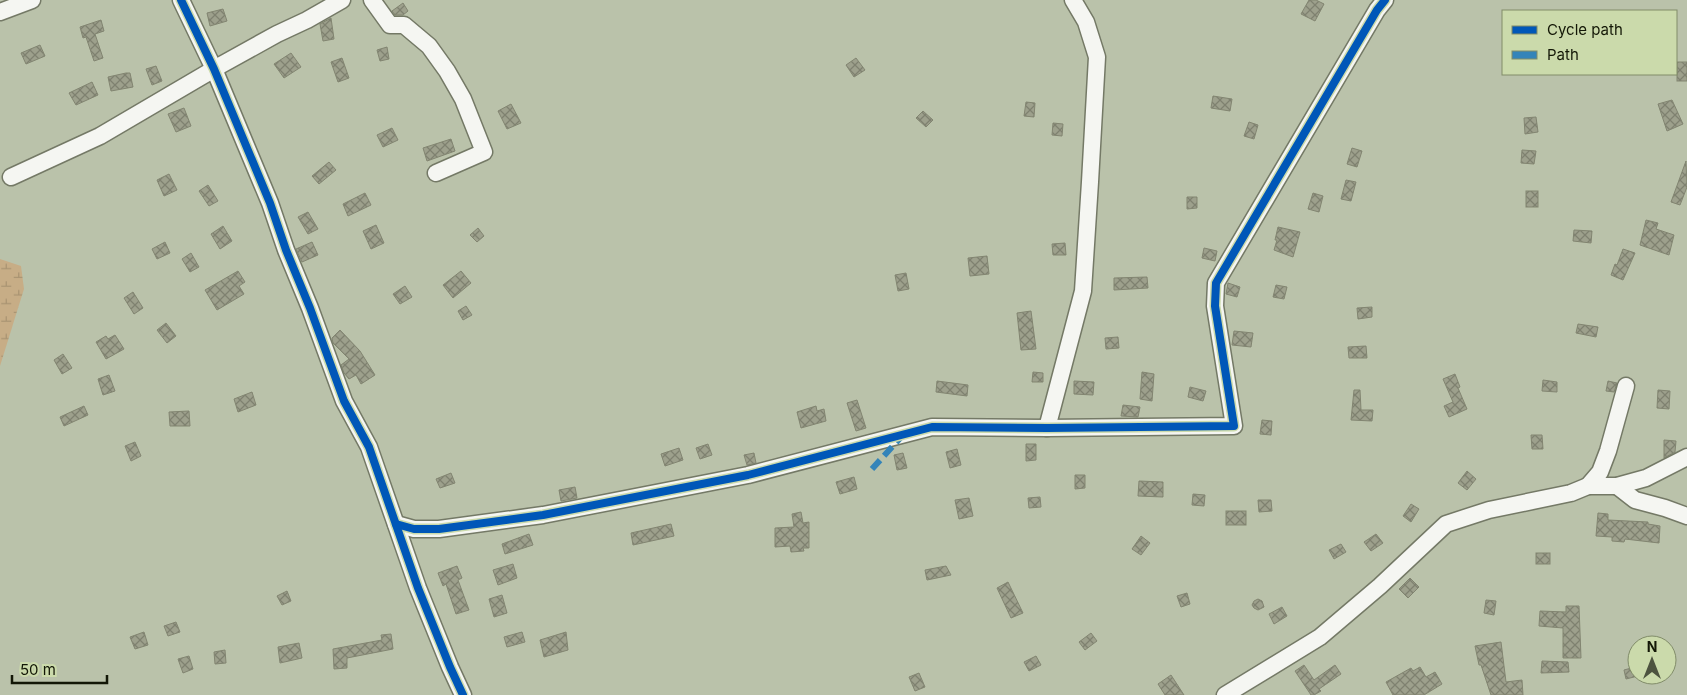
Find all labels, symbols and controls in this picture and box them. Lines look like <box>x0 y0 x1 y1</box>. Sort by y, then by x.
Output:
legend <box>1502 10 1677 75</box>
text: Cycle path <box>1547 20 1623 39</box>
text: Path <box>1547 45 1579 64</box>
north arrow <box>1627 635 1677 685</box>
text: N <box>1647 638 1657 655</box>
scale bar <box>12 652 108 684</box>
text: 50 m <box>20 660 56 679</box>

